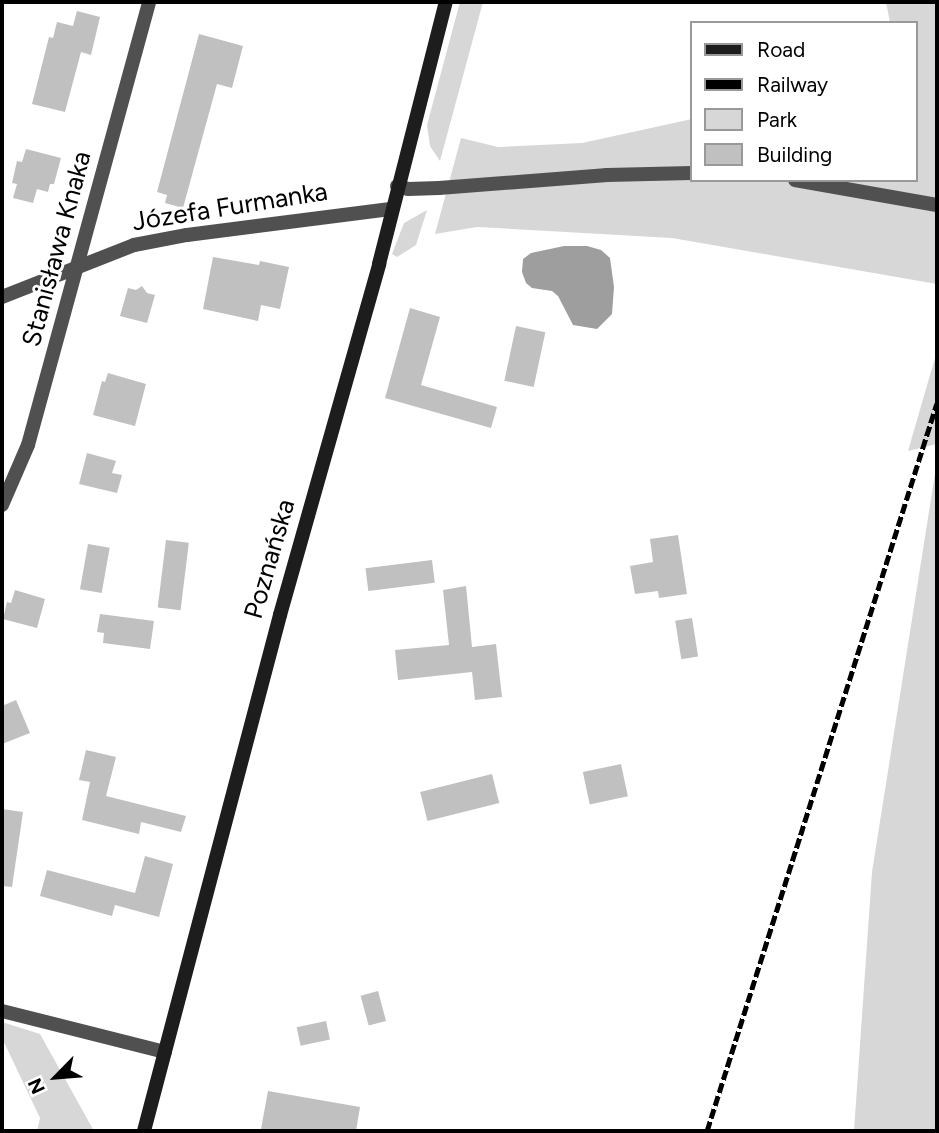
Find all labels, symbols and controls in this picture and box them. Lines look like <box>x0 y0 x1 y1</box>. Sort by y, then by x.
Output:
legend <box>690 21 918 182</box>
text: Road <box>757 37 805 62</box>
text: Railway <box>757 72 828 97</box>
text: Park <box>757 107 797 132</box>
text: Building <box>757 142 832 167</box>
street label: Stanisława Knaka <box>16 148 98 350</box>
street label: Józefa Furmanka <box>130 176 330 238</box>
street label: Poznańska <box>238 496 302 622</box>
north arrow <box>21 1042 91 1112</box>
text: N <box>23 1075 50 1098</box>

